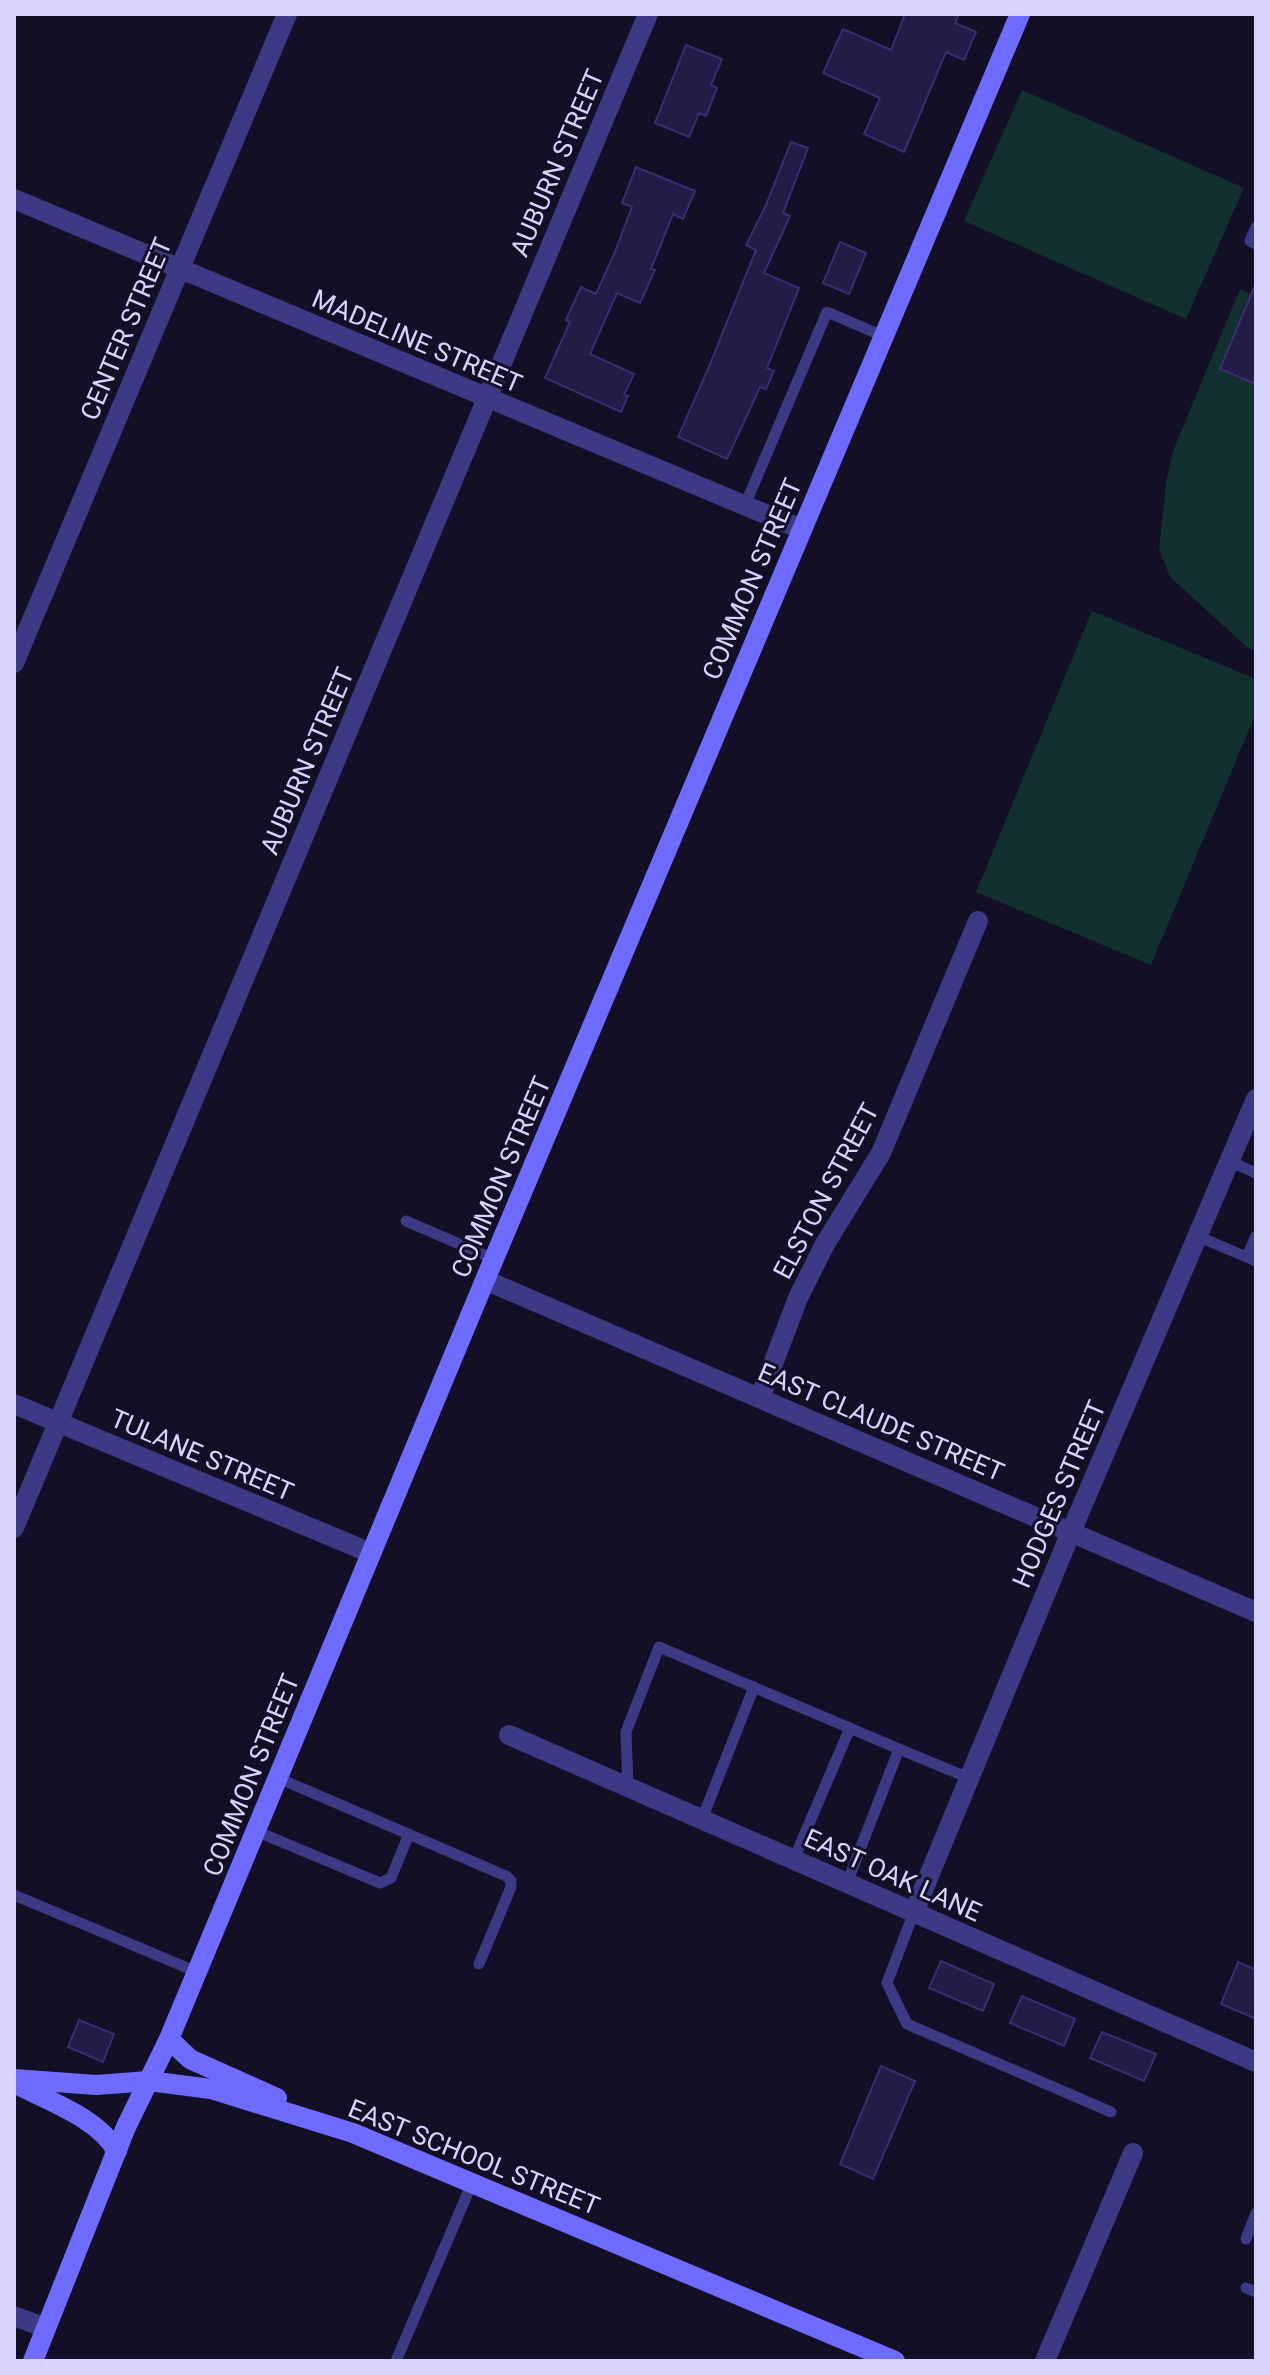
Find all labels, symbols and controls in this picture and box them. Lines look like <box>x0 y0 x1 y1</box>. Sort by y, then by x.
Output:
street label: AUBURN STREET <box>504 65 610 261</box>
street label: CENTER STREET <box>74 233 178 425</box>
street label: MADELINE STREET <box>308 283 526 399</box>
street label: COMMON STREET <box>696 474 808 684</box>
street label: AUBURN STREET <box>254 663 360 859</box>
street label: COMMON STREET <box>445 1072 557 1282</box>
street label: ELSTON STREET <box>767 1098 885 1284</box>
street label: EAST CLAUDE STREET <box>754 1357 1008 1487</box>
street label: HODGES STREET <box>1006 1396 1112 1592</box>
street label: TULANE STREET <box>106 1403 298 1507</box>
street label: COMMON STREET <box>197 1670 305 1880</box>
street label: EAST OAK LANE <box>800 1823 986 1927</box>
street label: EAST SCHOOL STREET <box>344 2093 604 2221</box>

